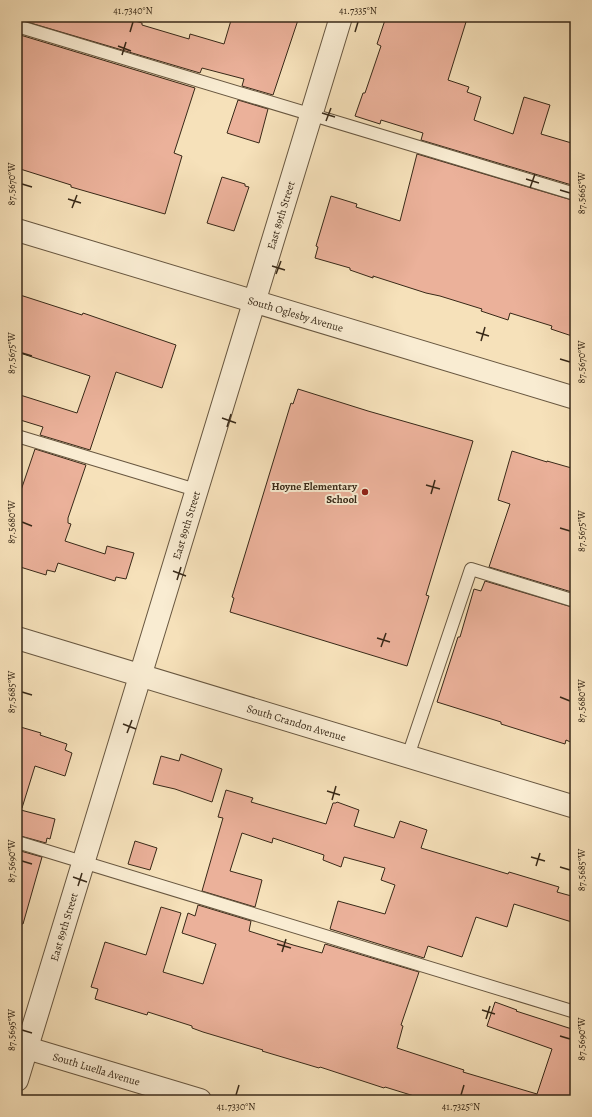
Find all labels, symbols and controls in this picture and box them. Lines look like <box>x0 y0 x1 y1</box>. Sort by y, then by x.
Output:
text: 41.7340°N <box>113 4 153 17</box>
text: 41.7335°N <box>339 4 377 17</box>
text: 87.5670°W <box>5 162 18 205</box>
text: 87.5665°W <box>575 171 588 214</box>
street label: East 89th Street <box>264 179 299 251</box>
street label: South Oglesby Avenue <box>246 293 345 336</box>
text: 87.5675°W <box>5 331 18 374</box>
text: 87.5670°W <box>575 340 588 383</box>
place label: Hoyne Elementary School <box>271 479 358 507</box>
marker: Hoyne Elementary School <box>360 487 370 497</box>
street label: East 89th Street <box>169 489 204 561</box>
text: 87.5680°W <box>5 500 18 544</box>
text: 87.5675°W <box>575 509 588 552</box>
text: 87.5685°W <box>5 670 18 713</box>
text: 87.5680°W <box>575 679 588 723</box>
street label: South Crandon Avenue <box>245 701 348 745</box>
text: 87.5690°W <box>5 839 18 883</box>
text: 87.5685°W <box>575 848 588 891</box>
street label: East 89th Street <box>47 891 82 963</box>
text: 87.5695°W <box>5 1008 18 1051</box>
text: 87.5690°W <box>575 1017 588 1061</box>
street label: South Luella Avenue <box>51 1049 142 1090</box>
text: 41.7330°N <box>216 1100 256 1113</box>
text: 41.7325°N <box>442 1100 480 1113</box>

